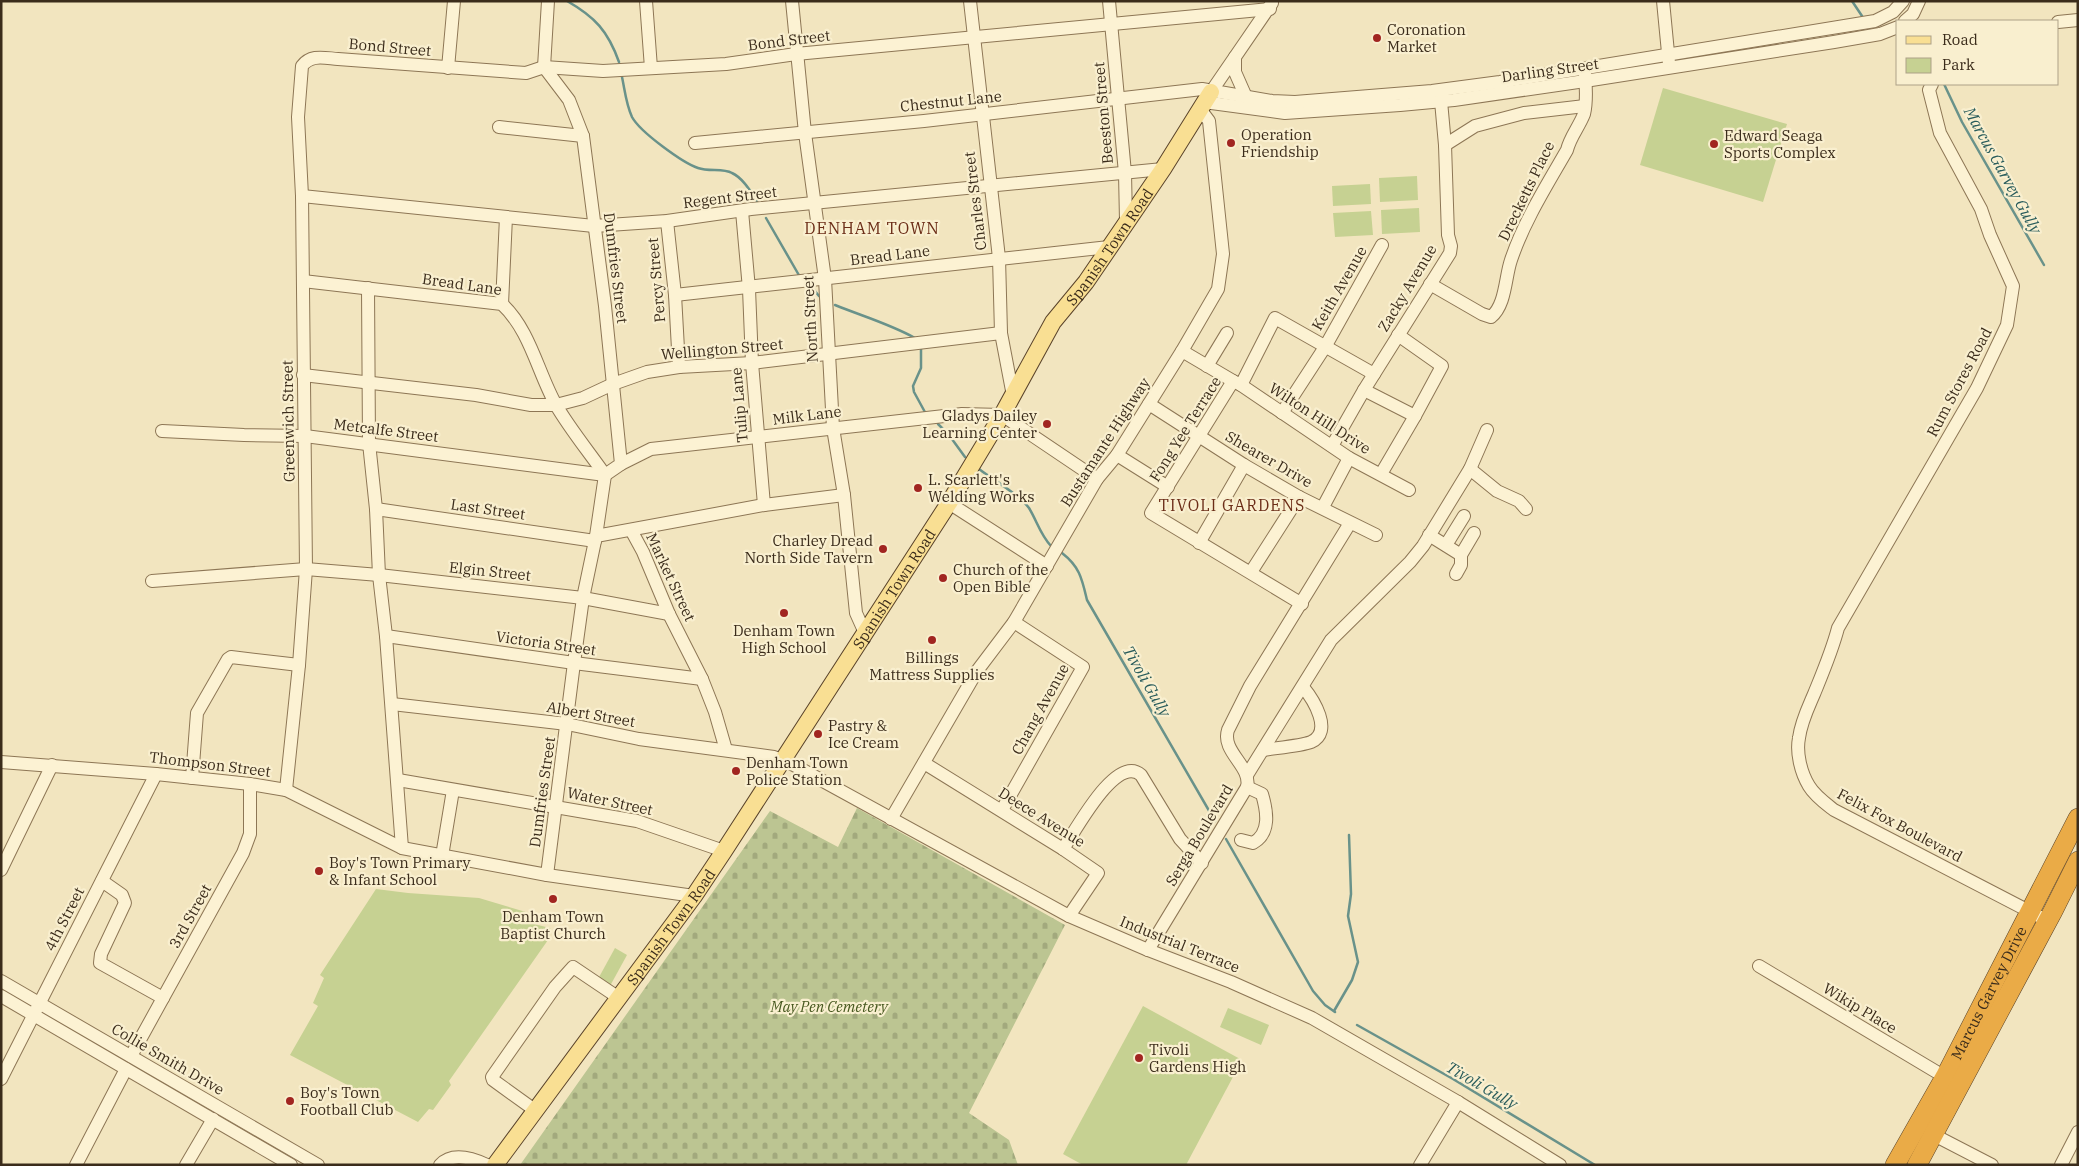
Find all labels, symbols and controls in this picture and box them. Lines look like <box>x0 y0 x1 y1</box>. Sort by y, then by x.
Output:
place label: Coronation Market <box>1387 20 1466 56</box>
legend <box>1896 20 2059 85</box>
street label: Bond Street <box>747 26 831 54</box>
text: Road <box>1942 30 1978 49</box>
marker: Coronation Market <box>1371 32 1383 44</box>
street label: Bond Street <box>348 34 432 60</box>
street label: Darling Street <box>1500 54 1600 86</box>
text: Park <box>1942 55 1975 74</box>
street label: Beeston Street <box>1089 61 1117 165</box>
street label: Chestnut Lane <box>899 86 1003 116</box>
water label: Marcus Garvey Gully <box>1959 102 2047 238</box>
place label: Operation Friendship <box>1241 125 1319 161</box>
place label: Edward Seaga Sports Complex <box>1724 126 1836 162</box>
marker: Operation Friendship <box>1225 137 1237 149</box>
street label: Drecketts Place <box>1494 138 1558 244</box>
marker: Edward Seaga Sports Complex <box>1708 138 1720 150</box>
street label: Charles Street <box>960 151 990 251</box>
street label: Regent Street <box>682 182 778 212</box>
street label: Spanish Town Road <box>1061 184 1157 309</box>
street label: Dumfries Street <box>600 211 632 325</box>
district label: DENHAM TOWN <box>804 218 940 238</box>
street label: Percy Street <box>643 237 669 323</box>
street label: Bread Lane <box>849 241 931 269</box>
street label: Zacky Avenue <box>1373 241 1441 335</box>
street label: Keith Avenue <box>1307 243 1371 333</box>
street label: Bread Lane <box>421 269 503 299</box>
street label: North Street <box>798 275 822 363</box>
street label: Rum Stores Road <box>1922 324 1996 440</box>
street label: Wellington Street <box>660 334 784 364</box>
street label: Greenwich Street <box>277 360 299 482</box>
street label: Tulip Lane <box>726 367 752 443</box>
street label: Fong Yee Terrace <box>1145 373 1225 485</box>
street label: Bustamante Highway <box>1056 374 1154 510</box>
street label: Wilton Hill Drive <box>1266 378 1374 458</box>
street label: Milk Lane <box>771 401 843 429</box>
place label: Gladys Dailey Learning Center <box>922 406 1037 442</box>
street label: Metcalfe Street <box>332 414 440 446</box>
marker: Gladys Dailey Learning Center <box>1041 418 1053 430</box>
street label: Shearer Drive <box>1222 426 1316 492</box>
place label: L. Scarlett's Welding Works <box>928 470 1035 506</box>
marker: L. Scarlett's Welding Works <box>912 482 924 494</box>
street label: Last Street <box>449 494 527 524</box>
district label: TIVOLI GARDENS <box>1159 495 1305 515</box>
street label: Spanish Town Road <box>848 525 939 652</box>
street label: Market Street <box>642 530 700 624</box>
place label: Charley Dread North Side Tavern <box>745 531 873 567</box>
marker: Charley Dread North Side Tavern <box>877 543 889 555</box>
street label: Elgin Street <box>448 557 532 585</box>
place label: Church of the Open Bible <box>953 560 1048 596</box>
marker: Church of the Open Bible <box>937 572 949 584</box>
marker: Denham Town High School <box>778 607 790 619</box>
place label: Denham Town High School <box>733 621 836 657</box>
street label: Victoria Street <box>495 627 597 659</box>
marker: Billings Mattress Supplies <box>926 634 938 646</box>
water label: Tivoli Gully <box>1119 642 1176 721</box>
place label: Billings Mattress Supplies <box>869 648 995 684</box>
street label: Chang Avenue <box>1007 660 1073 758</box>
street label: Albert Street <box>545 697 637 731</box>
place label: Pastry & Ice Cream <box>828 716 899 752</box>
marker: Pastry & Ice Cream <box>812 728 824 740</box>
street label: Dumfries Street <box>525 735 559 849</box>
street label: Thompson Street <box>148 747 272 781</box>
place label: Denham Town Police Station <box>746 753 849 789</box>
marker: Denham Town Police Station <box>730 765 742 777</box>
street label: Serga Boulevard <box>1161 781 1237 889</box>
street label: Water Street <box>565 783 655 819</box>
street label: Deece Avenue <box>995 783 1089 851</box>
street label: Felix Fox Boulevard <box>1834 784 1966 866</box>
place label: Boy's Town Primary & Infant School <box>329 853 471 889</box>
marker: Boy's Town Primary & Infant School <box>313 865 325 877</box>
street label: Spanish Town Road <box>622 865 719 988</box>
street label: 3rd Street <box>165 881 215 951</box>
street label: 4th Street <box>40 884 88 954</box>
marker: Denham Town Baptist Church <box>547 893 559 905</box>
place label: Denham Town Baptist Church <box>500 907 606 943</box>
street label: Industrial Terrace <box>1117 911 1243 977</box>
street label: Marcus Garvey Drive <box>1946 923 2030 1063</box>
street label: Wikip Place <box>1820 979 1900 1037</box>
park label: May Pen Cemetery <box>769 997 889 1016</box>
street label: Collie Smith Drive <box>108 1019 228 1099</box>
place label: Tivoli Gardens High <box>1149 1040 1246 1076</box>
marker: Tivoli Gardens High <box>1133 1052 1145 1064</box>
water label: Tivoli Gully <box>1443 1057 1522 1114</box>
place label: Boy's Town Football Club <box>300 1083 393 1119</box>
marker: Boy's Town Football Club <box>284 1095 296 1107</box>

